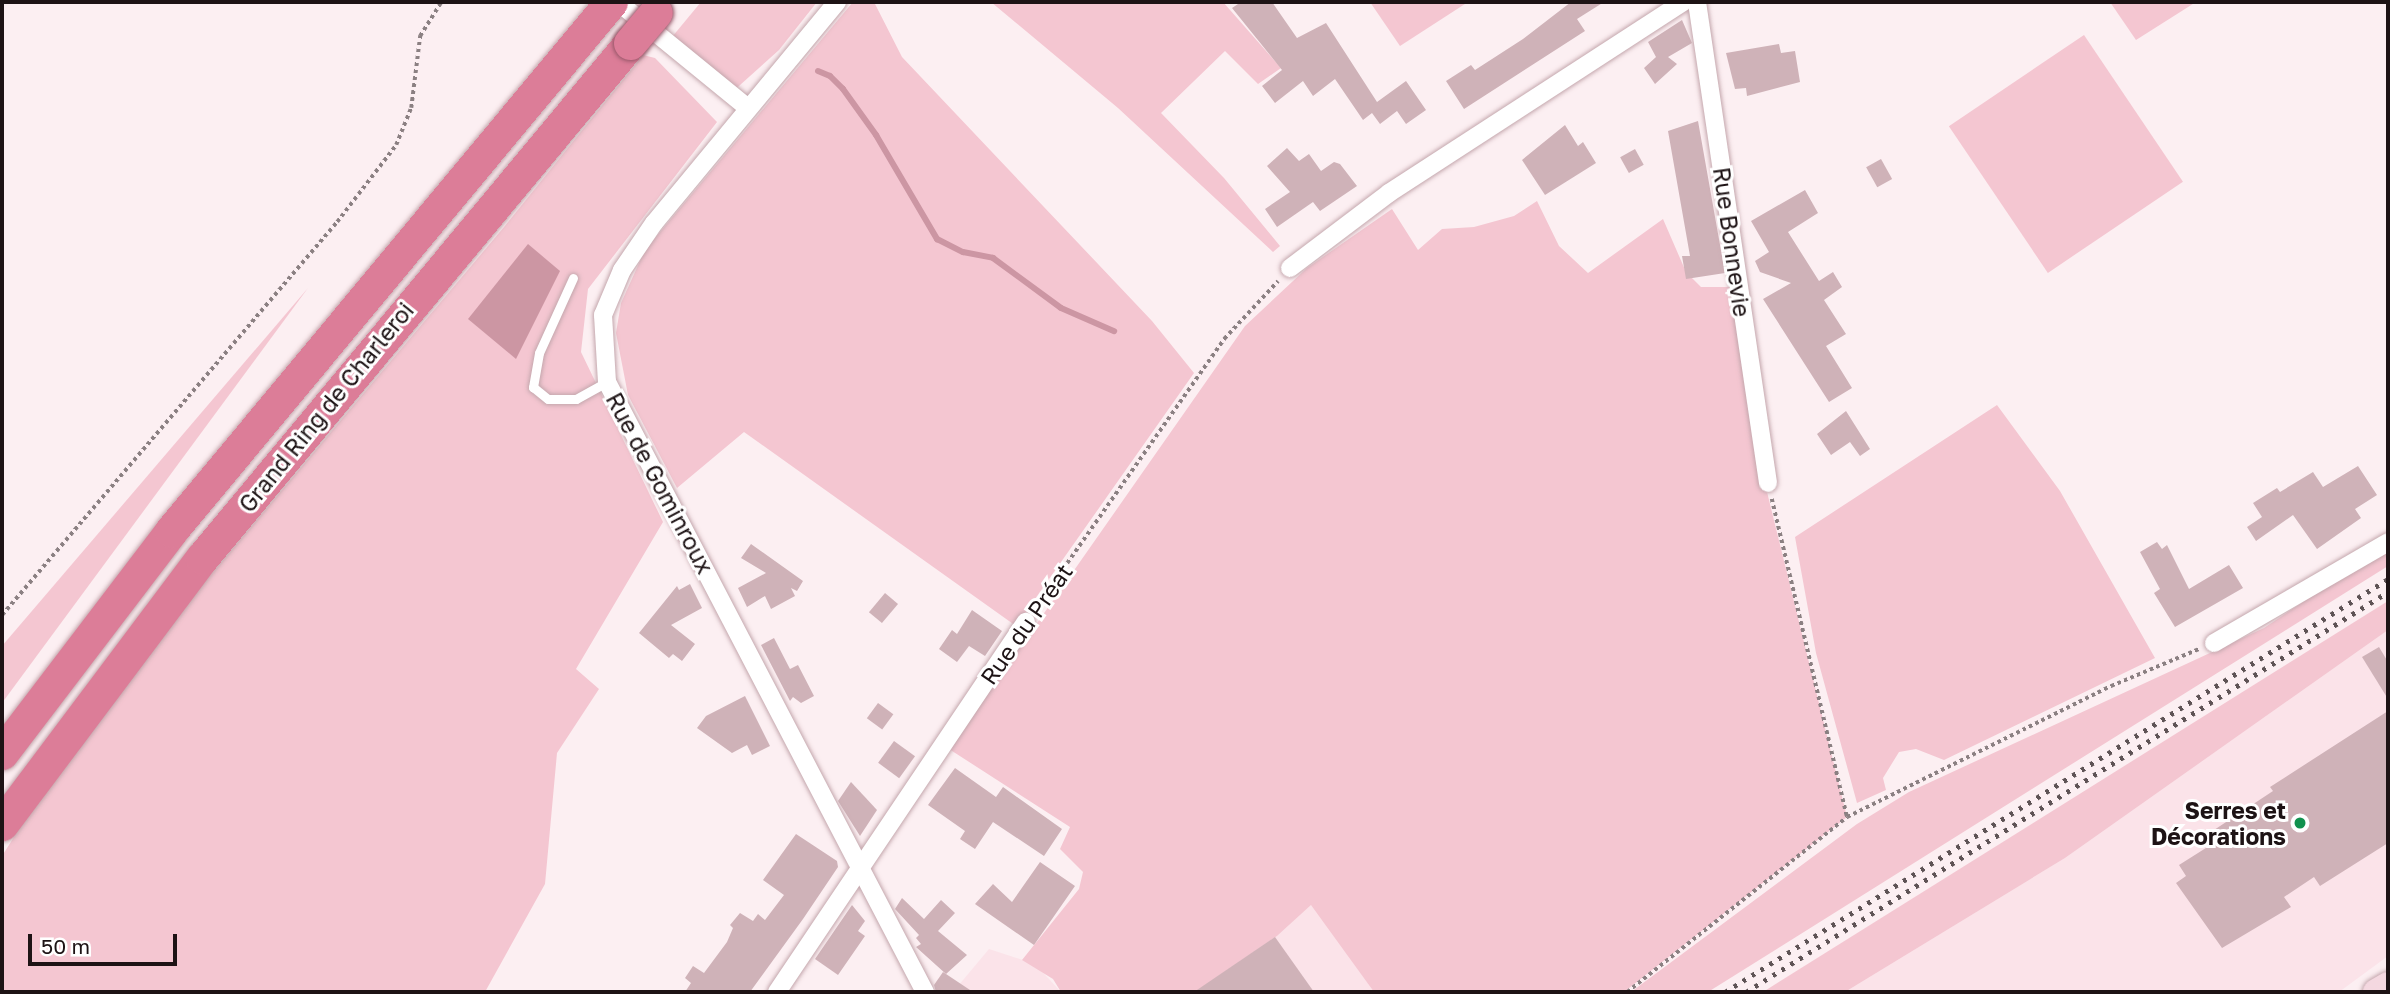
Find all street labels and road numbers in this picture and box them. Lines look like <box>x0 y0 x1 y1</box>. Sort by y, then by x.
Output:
street label: Rue Bonnevie <box>1708 165 1756 319</box>
street label: Grand Ring de Charleroi <box>233 297 419 517</box>
street label: Rue de Gominroux <box>601 388 719 578</box>
street label: Rue du Préat <box>974 558 1078 690</box>

